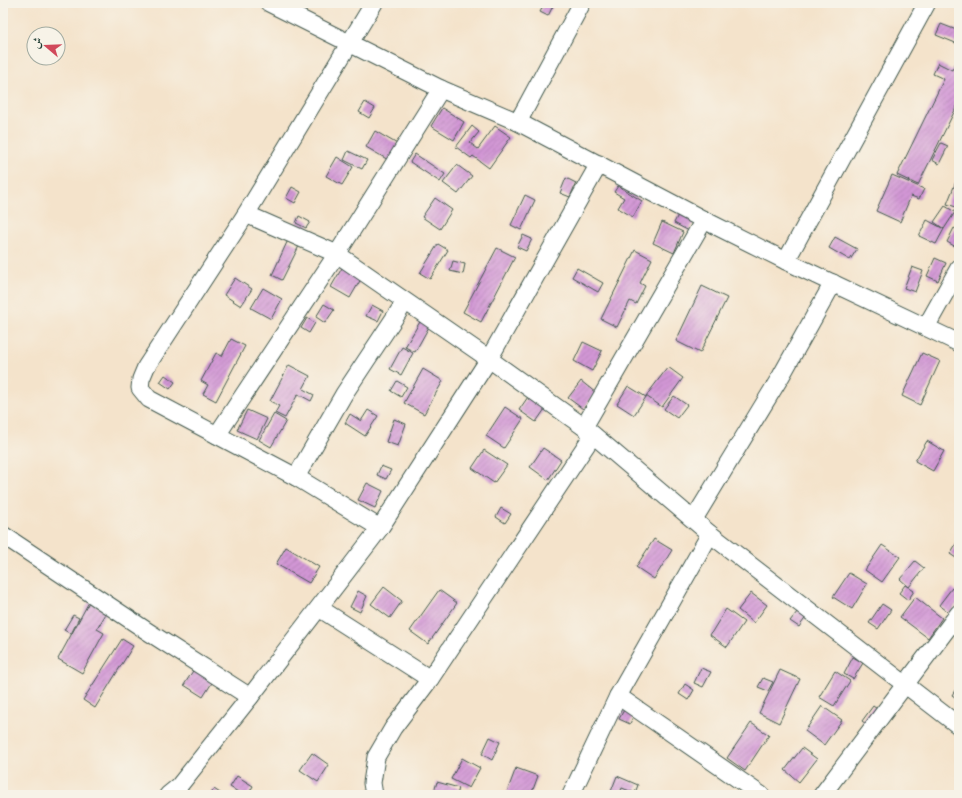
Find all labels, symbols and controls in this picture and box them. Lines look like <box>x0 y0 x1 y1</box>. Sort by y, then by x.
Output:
north arrow <box>26 26 66 66</box>
text: ش <box>28 35 47 51</box>

